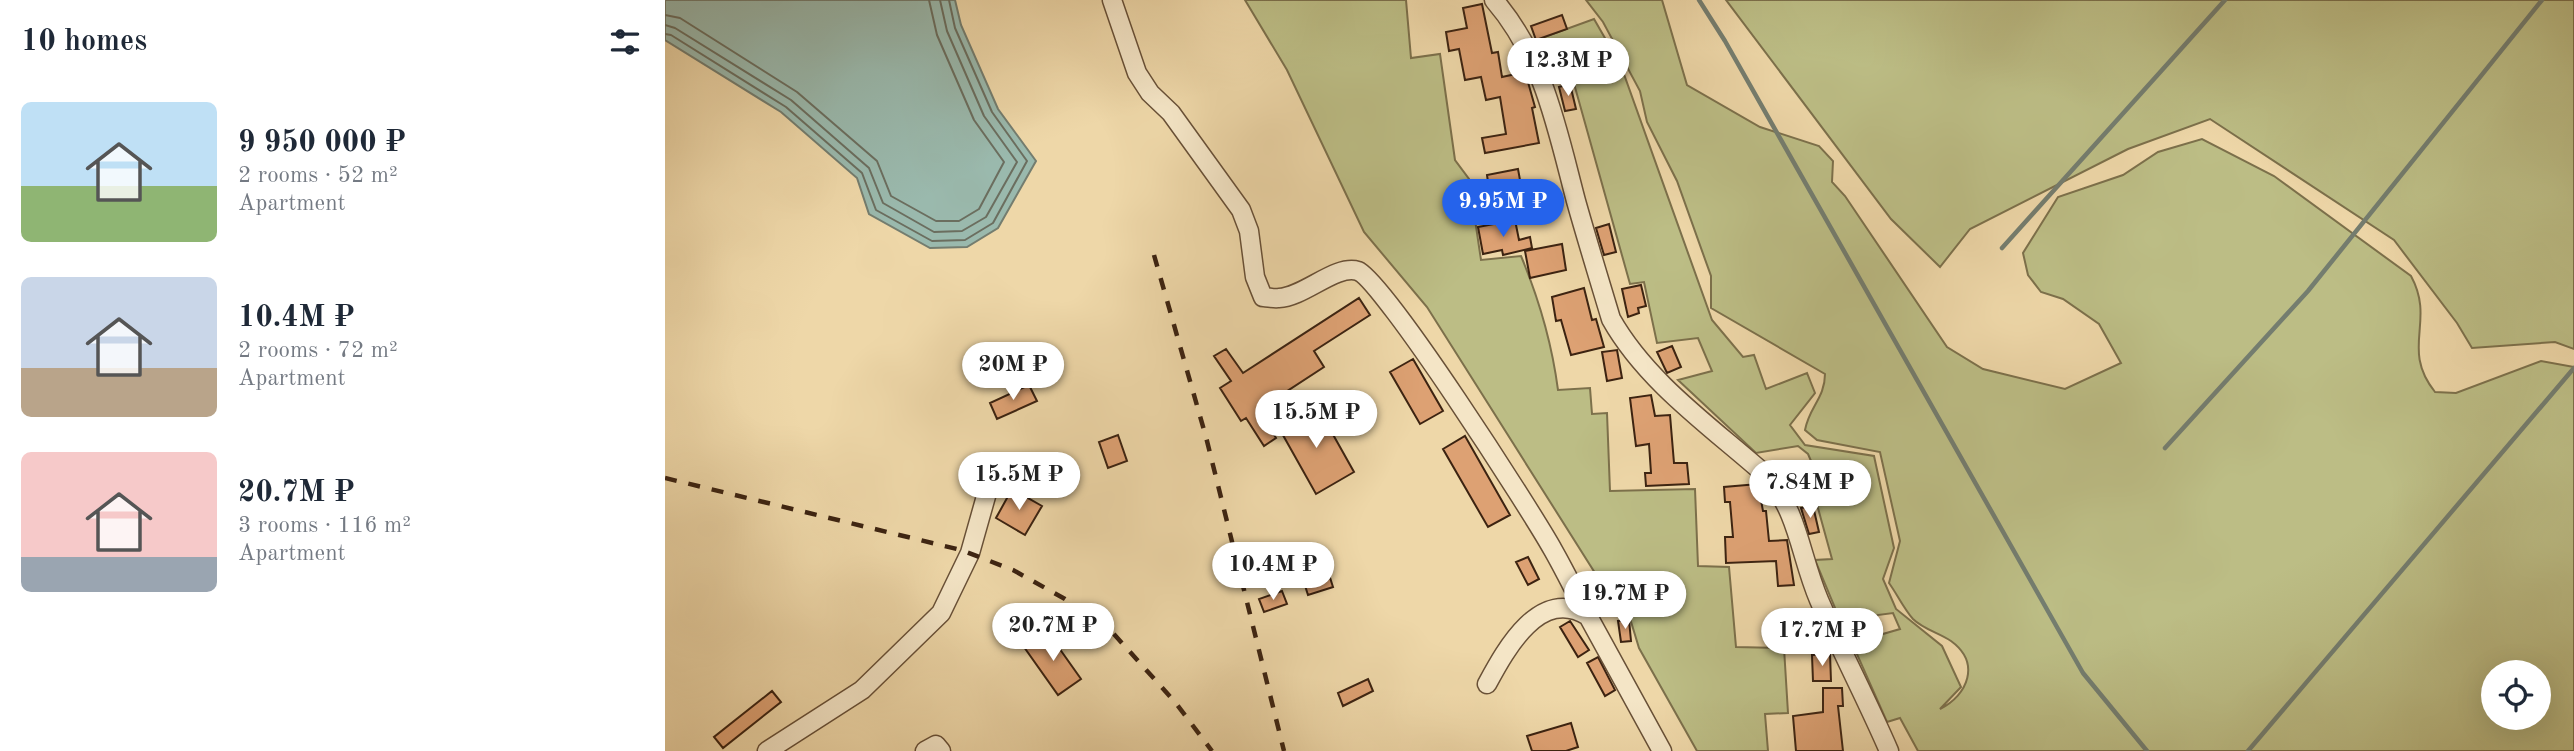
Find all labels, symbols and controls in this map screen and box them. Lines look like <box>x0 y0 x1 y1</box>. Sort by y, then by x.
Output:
icon: filters <box>606 23 644 61</box>
text: 10 homes <box>21 27 147 57</box>
pin: 12.3M ₽ <box>1503 38 1633 98</box>
text: 12.3M ₽ <box>1523 49 1613 72</box>
text: 9 950 000 ₽ <box>238 128 406 158</box>
icon: home <box>77 130 161 214</box>
text: 2 rooms · 52 m² <box>238 164 398 187</box>
pin: 9.95M ₽ <box>1438 180 1568 239</box>
text: 9.95M ₽ <box>1458 190 1548 213</box>
text: Apartment <box>238 192 346 215</box>
text: 10.4M ₽ <box>238 303 355 333</box>
icon: home <box>77 305 161 389</box>
text: 2 rooms · 72 m² <box>238 339 398 362</box>
pin: 20M ₽ <box>964 342 1062 402</box>
text: 20M ₽ <box>978 353 1048 376</box>
text: Apartment <box>238 367 346 390</box>
pin: 15.5M ₽ <box>1251 391 1381 450</box>
text: 15.5M ₽ <box>1271 401 1361 424</box>
pin: 15.5M ₽ <box>954 452 1084 512</box>
pin: 7.84M ₽ <box>1745 461 1875 520</box>
text: 15.5M ₽ <box>974 463 1064 486</box>
text: 7.84M ₽ <box>1765 471 1855 494</box>
text: 20.7M ₽ <box>238 478 355 508</box>
icon: home <box>77 480 161 564</box>
text: 3 rooms · 116 m² <box>238 514 411 537</box>
text: Apartment <box>238 542 346 565</box>
pin: 10.4M ₽ <box>1208 542 1338 602</box>
text: 10.4M ₽ <box>1228 553 1318 576</box>
pin: 19.7M ₽ <box>1560 572 1690 631</box>
text: 19.7M ₽ <box>1580 582 1670 605</box>
pin: 20.7M ₽ <box>988 604 1118 663</box>
pin: 17.7M ₽ <box>1757 608 1887 668</box>
text: 20.7M ₽ <box>1008 614 1098 637</box>
text: 17.7M ₽ <box>1777 619 1867 642</box>
map controls <box>2481 660 2551 730</box>
button: locate <box>2481 660 2551 730</box>

